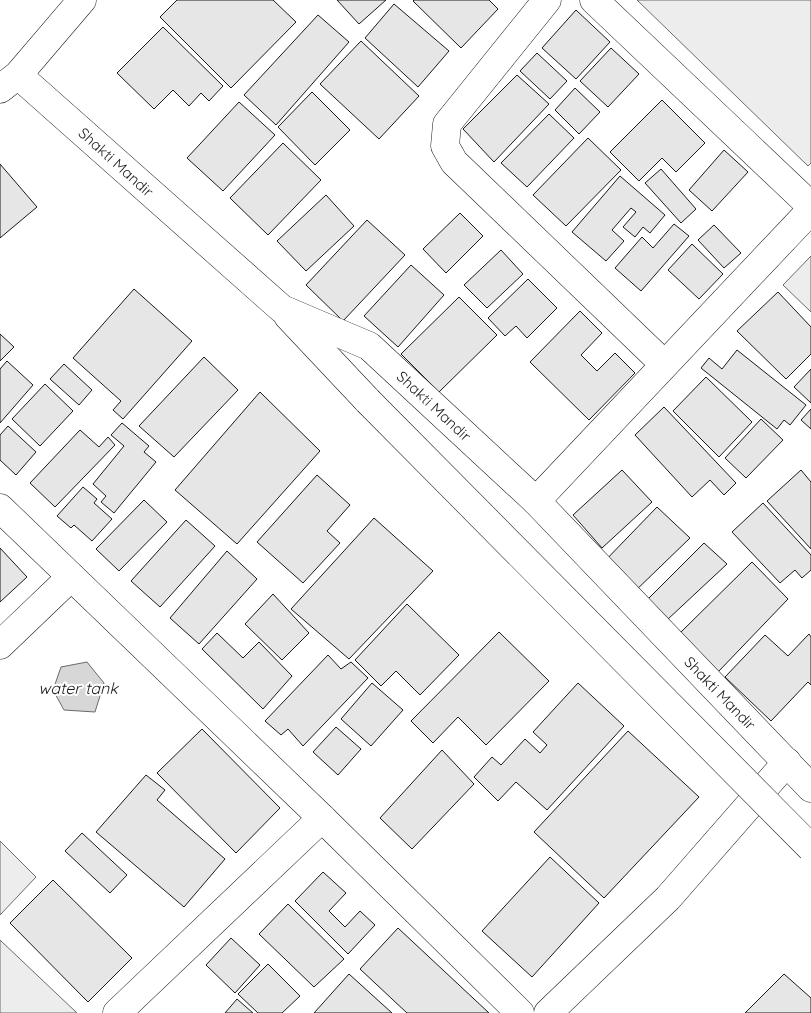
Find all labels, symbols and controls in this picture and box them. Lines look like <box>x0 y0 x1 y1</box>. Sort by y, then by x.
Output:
street label: Shakti Mandir <box>74 123 158 201</box>
street label: Shakti Mandir <box>393 367 475 445</box>
street label: Shakti Mandir <box>680 652 760 734</box>
water label: water tank <box>38 678 119 698</box>

